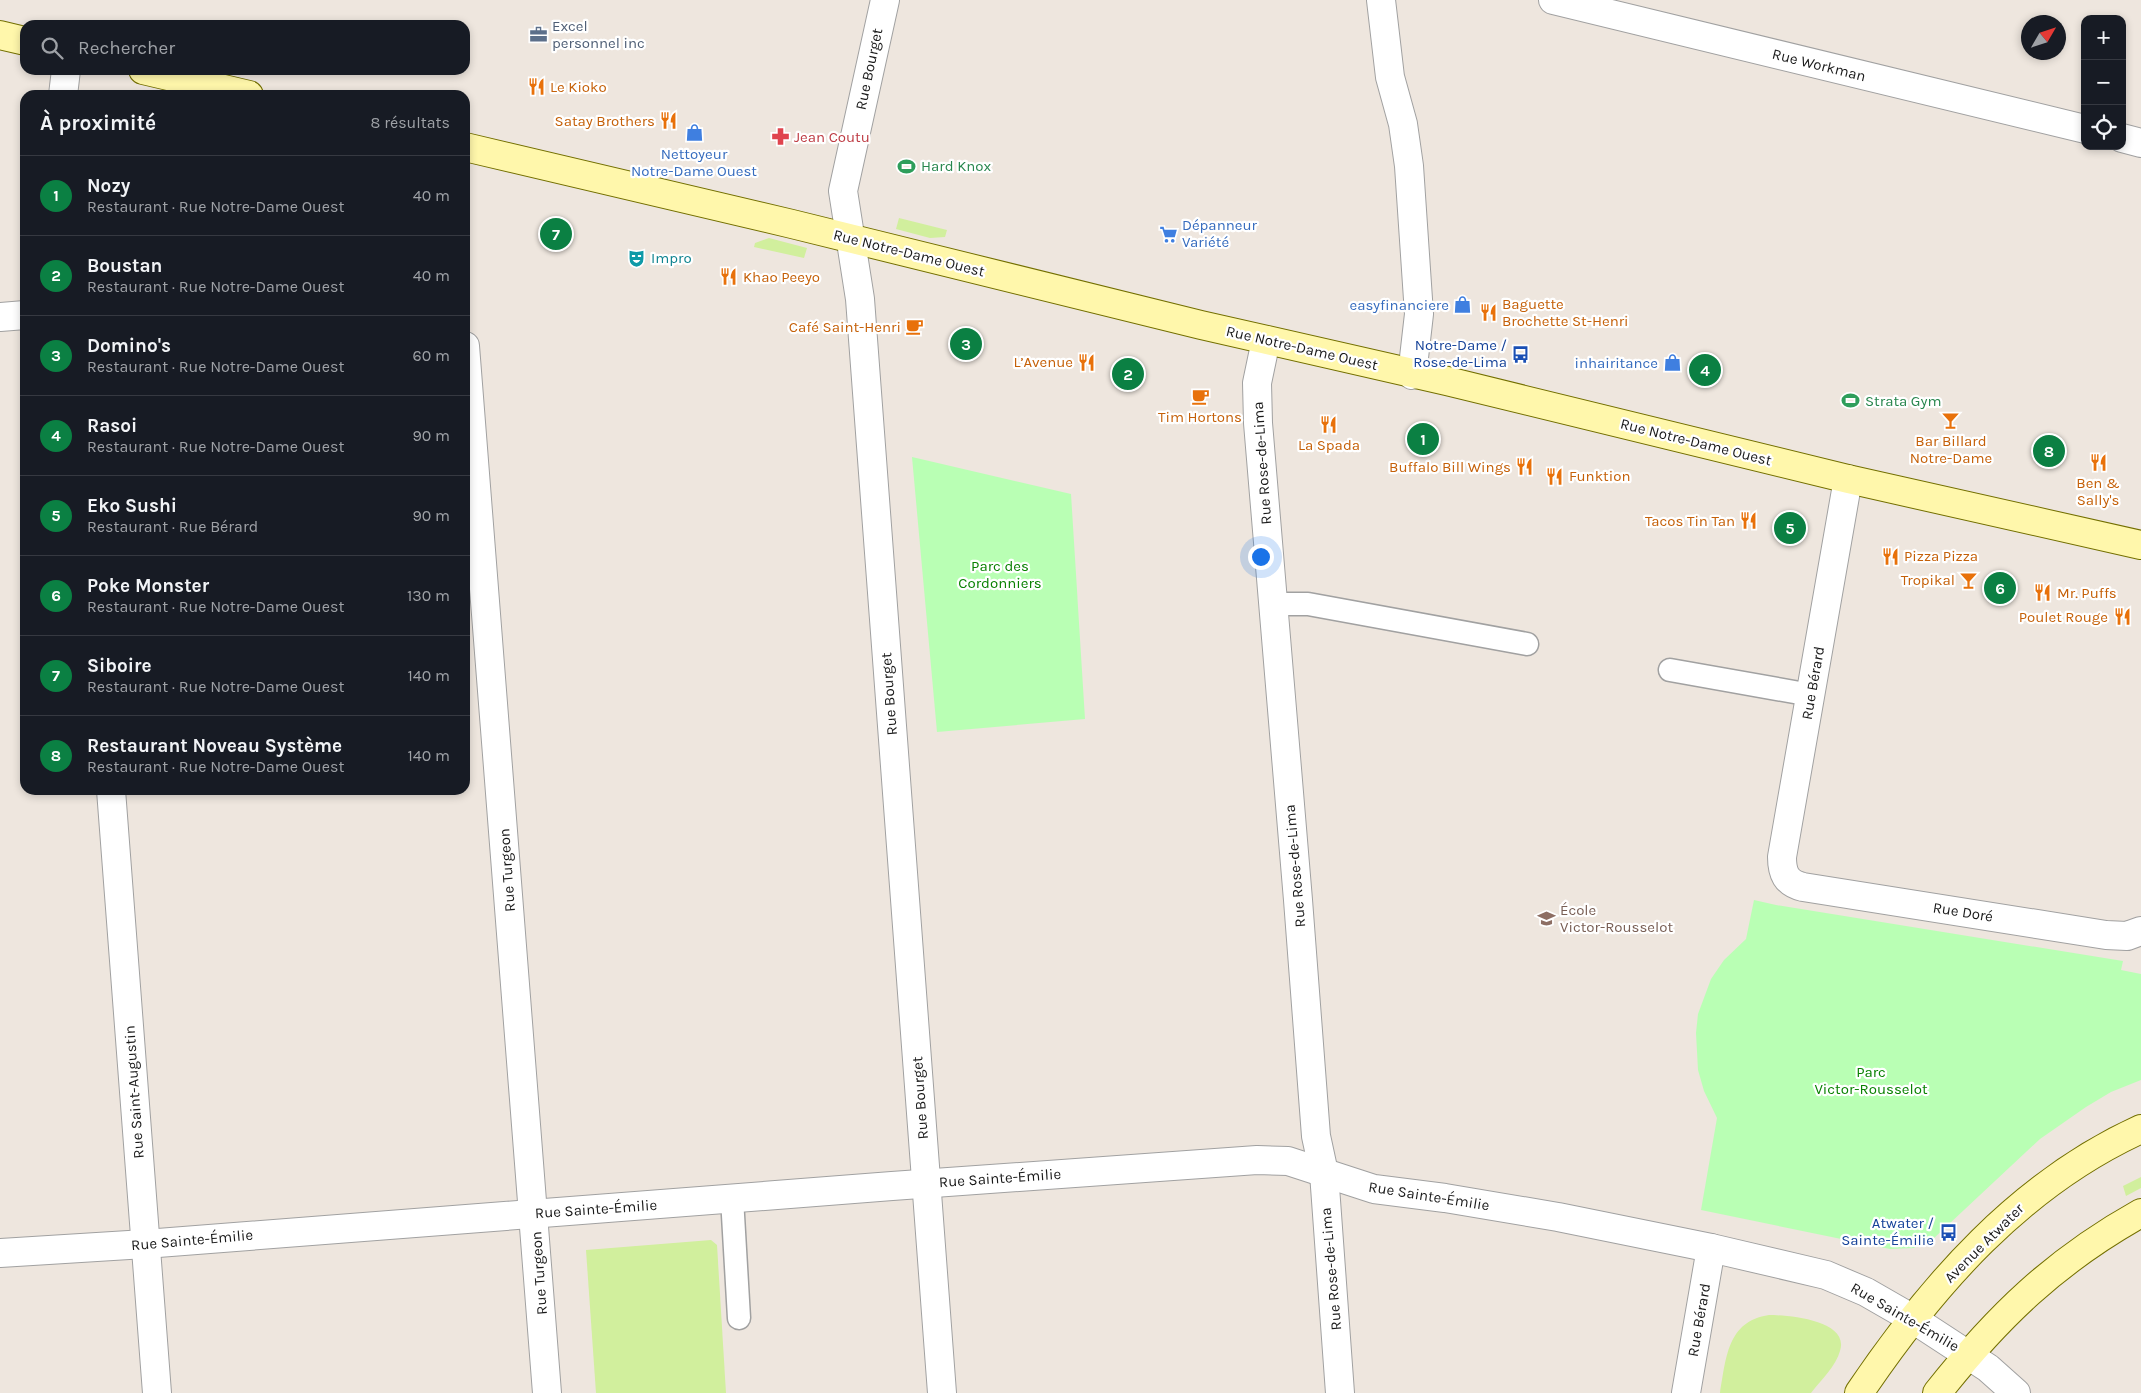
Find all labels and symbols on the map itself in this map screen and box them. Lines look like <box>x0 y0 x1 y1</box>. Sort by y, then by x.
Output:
north arrow <box>2021 15 2066 60</box>
place label: Excel personnel inc <box>552 17 645 52</box>
office icon: Excel personnel inc <box>528 25 548 45</box>
street label: Rue Bourget <box>852 26 887 112</box>
street label: Rue Workman <box>1770 45 1868 85</box>
restaurant icon: Le Kioko <box>526 77 546 97</box>
place label: Le Kioko <box>550 78 607 96</box>
restaurant icon: Satay Brothers <box>659 111 679 131</box>
place label: Satay Brothers <box>555 112 655 130</box>
shop icon: Nettoyeur Notre-Dame Ouest <box>684 123 704 143</box>
pharmacy icon: Jean Coutu <box>770 127 790 147</box>
place label: Jean Coutu <box>794 128 870 146</box>
place label: Nettoyeur Notre-Dame Ouest <box>631 145 757 180</box>
sports icon: Hard Knox <box>897 156 917 176</box>
place label: Hard Knox <box>921 157 992 175</box>
pin: 7 <box>540 215 572 253</box>
place label: Dépanneur Variété <box>1182 216 1258 251</box>
supermarket icon: Dépanneur Variété <box>1158 224 1178 244</box>
street label: Rue Notre-Dame Ouest <box>831 225 987 281</box>
theatre icon: Impro <box>627 248 647 268</box>
place label: Impro <box>651 249 692 267</box>
restaurant icon: Khao Peeyo <box>719 267 739 287</box>
place label: Khao Peeyo <box>743 268 820 286</box>
shop icon: easyfinanciere <box>1453 295 1473 315</box>
place label: Baguette Brochette St-Henri <box>1502 295 1629 330</box>
place label: easyfinanciere <box>1349 296 1449 314</box>
restaurant icon: Baguette Brochette St-Henri <box>1478 303 1498 323</box>
cafe icon: Café Saint-Henri <box>905 317 925 337</box>
place label: Café Saint-Henri <box>789 318 901 336</box>
street label: Rue Notre-Dame Ouest <box>1224 322 1380 374</box>
pin: 3 <box>950 325 982 363</box>
place label: Notre-Dame / Rose-de-Lima <box>1413 336 1507 371</box>
bus stop icon: Notre-Dame / Rose-de-Lima <box>1511 344 1531 364</box>
pin: 4 <box>1689 351 1721 389</box>
restaurant icon: L’Avenue <box>1077 352 1097 372</box>
place label: L’Avenue <box>1013 353 1073 371</box>
shop icon: inhairitance <box>1662 353 1682 373</box>
place label: inhairitance <box>1574 354 1658 372</box>
pin: 2 <box>1112 355 1144 393</box>
cafe icon: Tim Hortons <box>1190 386 1210 406</box>
sports icon: Strata Gym <box>1841 391 1861 411</box>
place label: Strata Gym <box>1865 392 1942 410</box>
street label: Rue Rose-de-Lima <box>1249 401 1275 525</box>
place label: Tim Hortons <box>1158 408 1242 426</box>
bar icon: Bar Billard Notre-Dame <box>1941 410 1961 430</box>
restaurant icon: La Spada <box>1319 414 1339 434</box>
street label: Rue Notre-Dame Ouest <box>1618 414 1774 470</box>
pin: 1 <box>1407 420 1439 458</box>
place label: Bar Billard Notre-Dame <box>1910 432 1992 467</box>
pin: 8 <box>2033 432 2065 470</box>
place label: La Spada <box>1298 436 1360 454</box>
restaurant icon: Ben & Sally's <box>2088 452 2108 472</box>
restaurant icon: Buffalo Bill Wings <box>1515 457 1535 477</box>
place label: Buffalo Bill Wings <box>1389 458 1511 476</box>
restaurant icon: Funktion <box>1545 466 1565 486</box>
place label: Funktion <box>1569 467 1630 485</box>
place label: Ben & Sally's <box>2076 474 2120 509</box>
pin: 5 <box>1774 509 1806 547</box>
restaurant icon: Tacos Tin Tan <box>1739 511 1759 531</box>
place label: Tacos Tin Tan <box>1645 512 1735 530</box>
your location <box>1248 544 1274 570</box>
restaurant icon: Pizza Pizza <box>1880 546 1900 566</box>
place label: Pizza Pizza <box>1904 547 1978 565</box>
park label: Parc des Cordonniers <box>958 557 1042 592</box>
pin: 6 <box>1984 569 2016 607</box>
bar icon: Tropikal <box>1959 570 1979 590</box>
place label: Tropikal <box>1901 571 1955 589</box>
restaurant icon: Mr. Puffs <box>2033 583 2053 603</box>
place label: Mr. Puffs <box>2057 584 2117 602</box>
restaurant icon: Poulet Rouge <box>2112 607 2132 627</box>
place label: Poulet Rouge <box>2019 608 2108 626</box>
street label: Rue Bérard <box>1798 645 1828 721</box>
street label: Rue Bourget <box>877 652 901 736</box>
street label: Rue Rose-de-Lima <box>1281 804 1309 928</box>
street label: Rue Turgeon <box>495 828 519 912</box>
street label: Rue Doré <box>1932 898 1994 926</box>
place label: École Victor-Rousselot <box>1560 901 1673 936</box>
school or university icon: École Victor-Rousselot <box>1536 909 1556 929</box>
street label: Rue Saint-Augustin <box>120 1025 148 1159</box>
street label: Rue Bourget <box>908 1056 932 1140</box>
park label: Parc Victor-Rousselot <box>1814 1063 1928 1098</box>
street label: Rue Sainte-Émilie <box>938 1165 1062 1191</box>
street label: Rue Sainte-Émilie <box>1367 1178 1491 1214</box>
street label: Rue Sainte-Émilie <box>534 1196 658 1222</box>
street label: Avenue Atwater <box>1940 1199 2028 1287</box>
street label: Rue Rose-de-Lima <box>1317 1207 1345 1331</box>
place label: Atwater / Sainte-Émilie <box>1841 1214 1934 1249</box>
bus stop icon: Atwater / Sainte-Émilie <box>1938 1222 1958 1242</box>
street label: Rue Sainte-Émilie <box>130 1226 254 1254</box>
street label: Rue Turgeon <box>527 1231 551 1315</box>
street label: Rue Sainte-Émilie <box>1848 1279 1962 1355</box>
street label: Rue Bérard <box>1684 1282 1714 1358</box>

